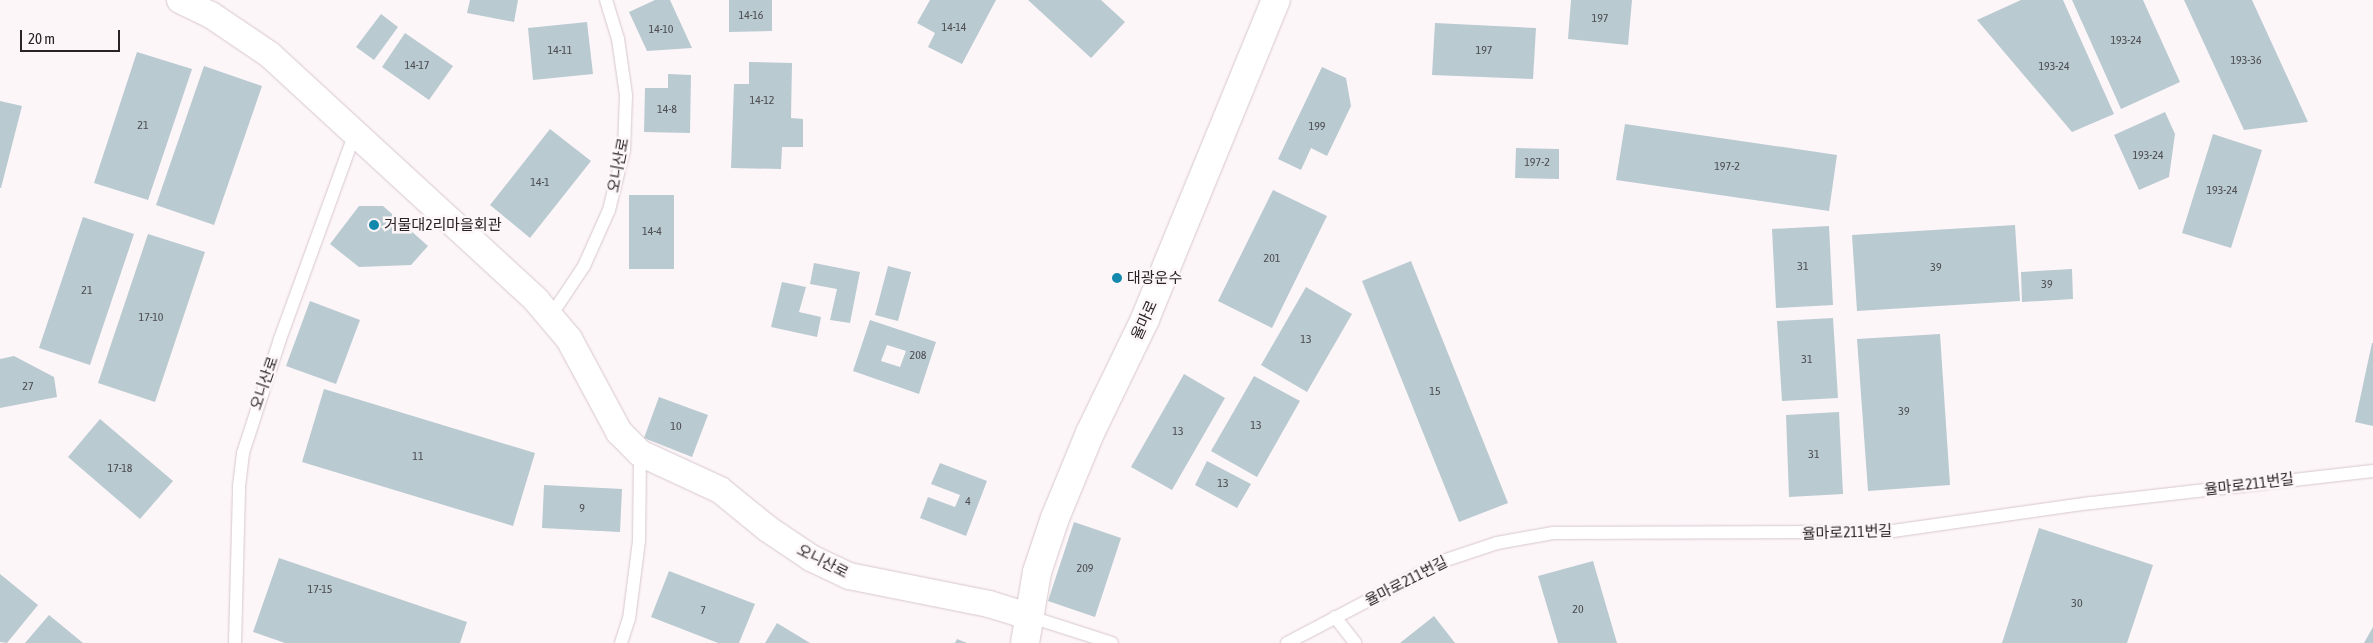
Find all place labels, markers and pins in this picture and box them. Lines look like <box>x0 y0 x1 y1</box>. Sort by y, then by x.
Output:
place label: 거물대2리마을회관 <box>384 216 501 234</box>
marker: 거물대2리마을회관 <box>368 219 380 231</box>
place label: 대광운수 <box>1127 269 1182 287</box>
marker: 대광운수 <box>1111 272 1123 284</box>

